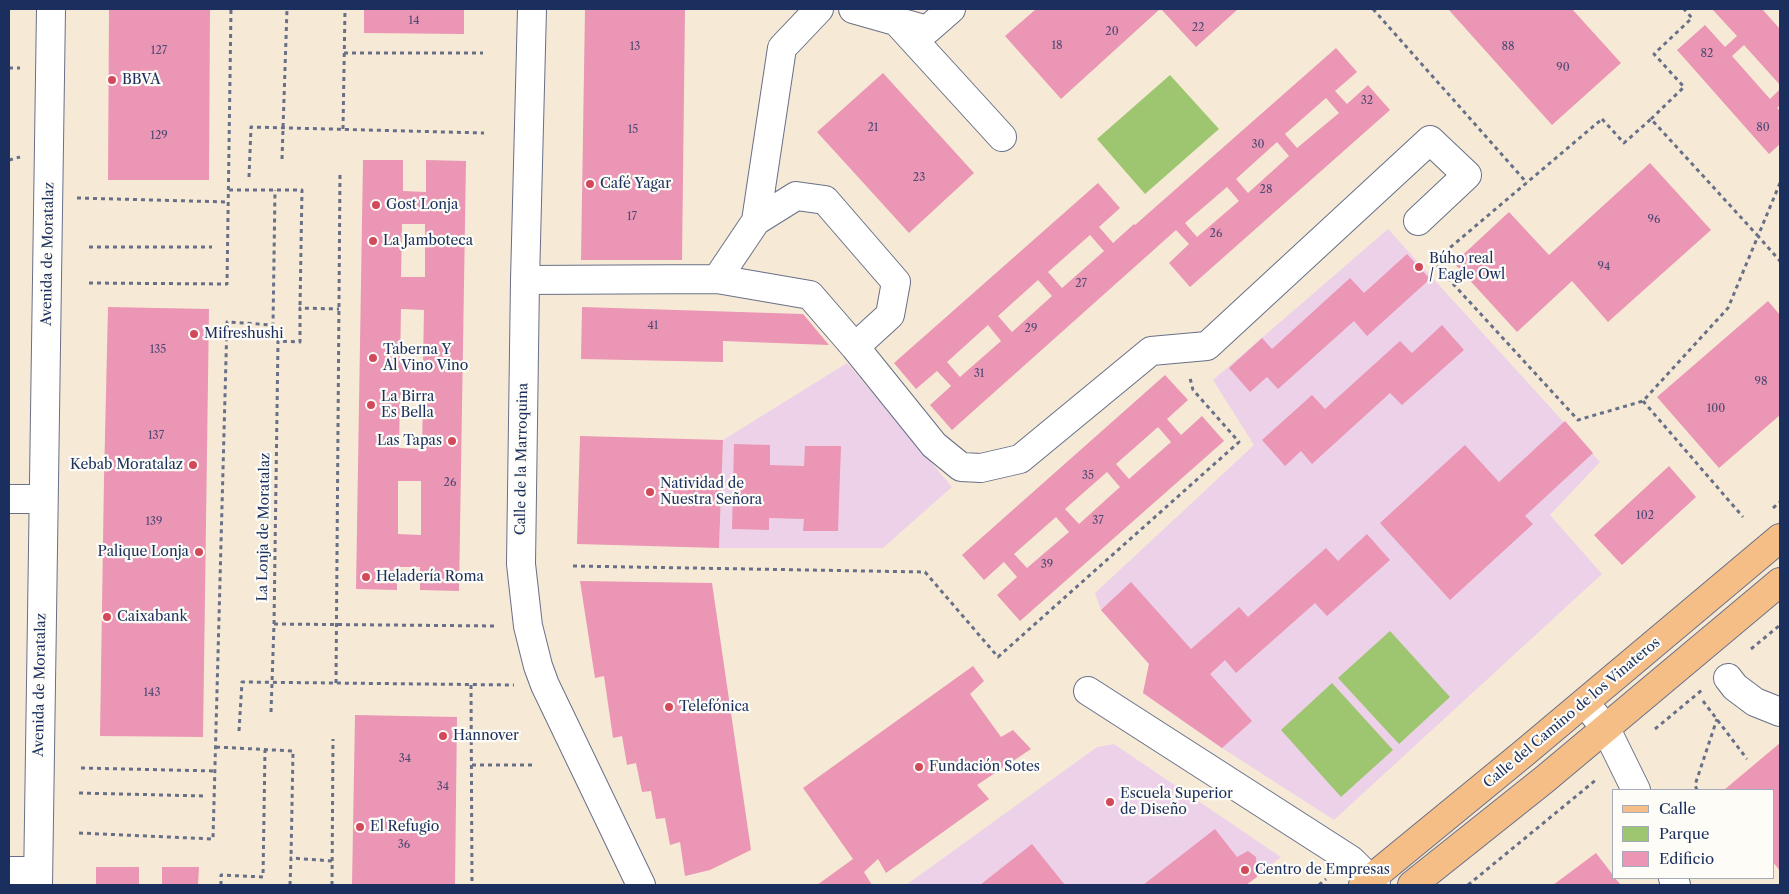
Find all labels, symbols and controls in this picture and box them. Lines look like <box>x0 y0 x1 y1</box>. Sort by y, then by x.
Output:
house number: 14 <box>409 14 419 28</box>
house number: 22 <box>1192 21 1204 35</box>
house number: 20 <box>1105 25 1119 39</box>
house number: 18 <box>1051 39 1063 53</box>
house number: 13 <box>630 40 640 54</box>
house number: 88 <box>1501 40 1515 54</box>
house number: 127 <box>151 44 167 58</box>
house number: 82 <box>1701 47 1713 61</box>
house number: 90 <box>1556 61 1570 75</box>
place label: BBVA <box>122 72 161 88</box>
marker: BBVA <box>106 74 118 86</box>
house number: 32 <box>1361 94 1373 108</box>
house number: 21 <box>868 121 878 135</box>
house number: 80 <box>1756 121 1770 135</box>
house number: 15 <box>628 123 638 137</box>
house number: 129 <box>150 129 168 143</box>
house number: 30 <box>1251 138 1265 152</box>
house number: 23 <box>913 171 925 185</box>
place label: Café Yagar <box>600 176 671 192</box>
marker: Café Yagar <box>584 178 596 190</box>
street label: Avenida de Moratalaz <box>38 182 58 326</box>
house number: 28 <box>1260 183 1272 197</box>
place label: Gost Lonja <box>386 197 458 213</box>
marker: Gost Lonja <box>370 199 382 211</box>
house number: 17 <box>627 210 637 224</box>
house number: 96 <box>1648 213 1660 227</box>
house number: 26 <box>1210 227 1222 241</box>
place label: La Jamboteca <box>383 233 473 249</box>
marker: La Jamboteca <box>367 235 379 247</box>
place label: Búho real / Eagle Owl <box>1429 251 1505 284</box>
house number: 94 <box>1598 260 1610 274</box>
marker: Búho real / Eagle Owl <box>1413 261 1425 273</box>
house number: 27 <box>1075 277 1087 291</box>
house number: 41 <box>648 319 658 333</box>
house number: 29 <box>1025 322 1037 336</box>
place label: Mifreshushi <box>204 326 284 342</box>
marker: Mifreshushi <box>188 328 200 340</box>
place label: Taberna Y Al Vino Vino <box>383 342 468 374</box>
house number: 135 <box>150 343 166 357</box>
marker: Taberna Y Al Vino Vino <box>367 352 379 364</box>
house number: 31 <box>974 367 984 381</box>
house number: 98 <box>1755 375 1767 389</box>
street label: Calle de la Marroquina <box>512 383 532 535</box>
place label: La Birra Es Bella <box>381 389 434 422</box>
marker: La Birra Es Bella <box>365 399 377 411</box>
house number: 100 <box>1707 402 1725 416</box>
house number: 137 <box>148 429 164 443</box>
place label: Las Tapas <box>377 433 442 449</box>
marker: Las Tapas <box>446 435 458 447</box>
street label: La Lonja de Moratalaz <box>254 453 274 601</box>
place label: Kebab Moratalaz <box>70 457 183 473</box>
marker: Kebab Moratalaz <box>187 459 199 471</box>
house number: 35 <box>1082 469 1094 483</box>
house number: 26 <box>444 476 456 490</box>
place label: Natividad de Nuestra Señora <box>660 476 762 508</box>
marker: Natividad de Nuestra Señora <box>644 486 656 498</box>
house number: 102 <box>1636 509 1654 523</box>
house number: 37 <box>1092 514 1104 528</box>
house number: 139 <box>145 515 163 529</box>
place label: Palique Lonja <box>98 544 189 560</box>
marker: Palique Lonja <box>193 546 205 558</box>
house number: 39 <box>1041 558 1053 572</box>
place label: Heladería Roma <box>376 569 484 585</box>
marker: Heladería Roma <box>360 571 372 583</box>
place label: Caixabank <box>117 609 188 625</box>
marker: Caixabank <box>101 611 113 623</box>
street label: Avenida de Moratalaz <box>30 613 50 757</box>
street label: Calle del Camino de los Vinateros <box>1480 634 1664 792</box>
house number: 143 <box>143 686 161 700</box>
place label: Telefónica <box>679 699 749 715</box>
marker: Telefónica <box>663 701 675 713</box>
place label: Hannover <box>453 728 519 744</box>
marker: Hannover <box>437 730 449 742</box>
house number: 34 <box>399 752 411 766</box>
place label: Fundación Sotes <box>929 759 1040 775</box>
marker: Fundación Sotes <box>913 761 925 773</box>
house number: 34 <box>437 780 449 794</box>
place label: Escuela Superior de Diseño <box>1120 786 1233 819</box>
legend <box>1612 789 1774 879</box>
marker: Escuela Superior de Diseño <box>1104 796 1116 808</box>
text: Calle <box>1659 799 1696 818</box>
place label: El Refugio <box>370 819 439 835</box>
marker: El Refugio <box>354 821 366 833</box>
text: Parque <box>1659 824 1709 843</box>
house number: 36 <box>398 838 410 852</box>
text: Edificio <box>1659 849 1714 868</box>
place label: Centro de Empresas <box>1255 862 1390 878</box>
marker: Centro de Empresas <box>1239 864 1251 876</box>

